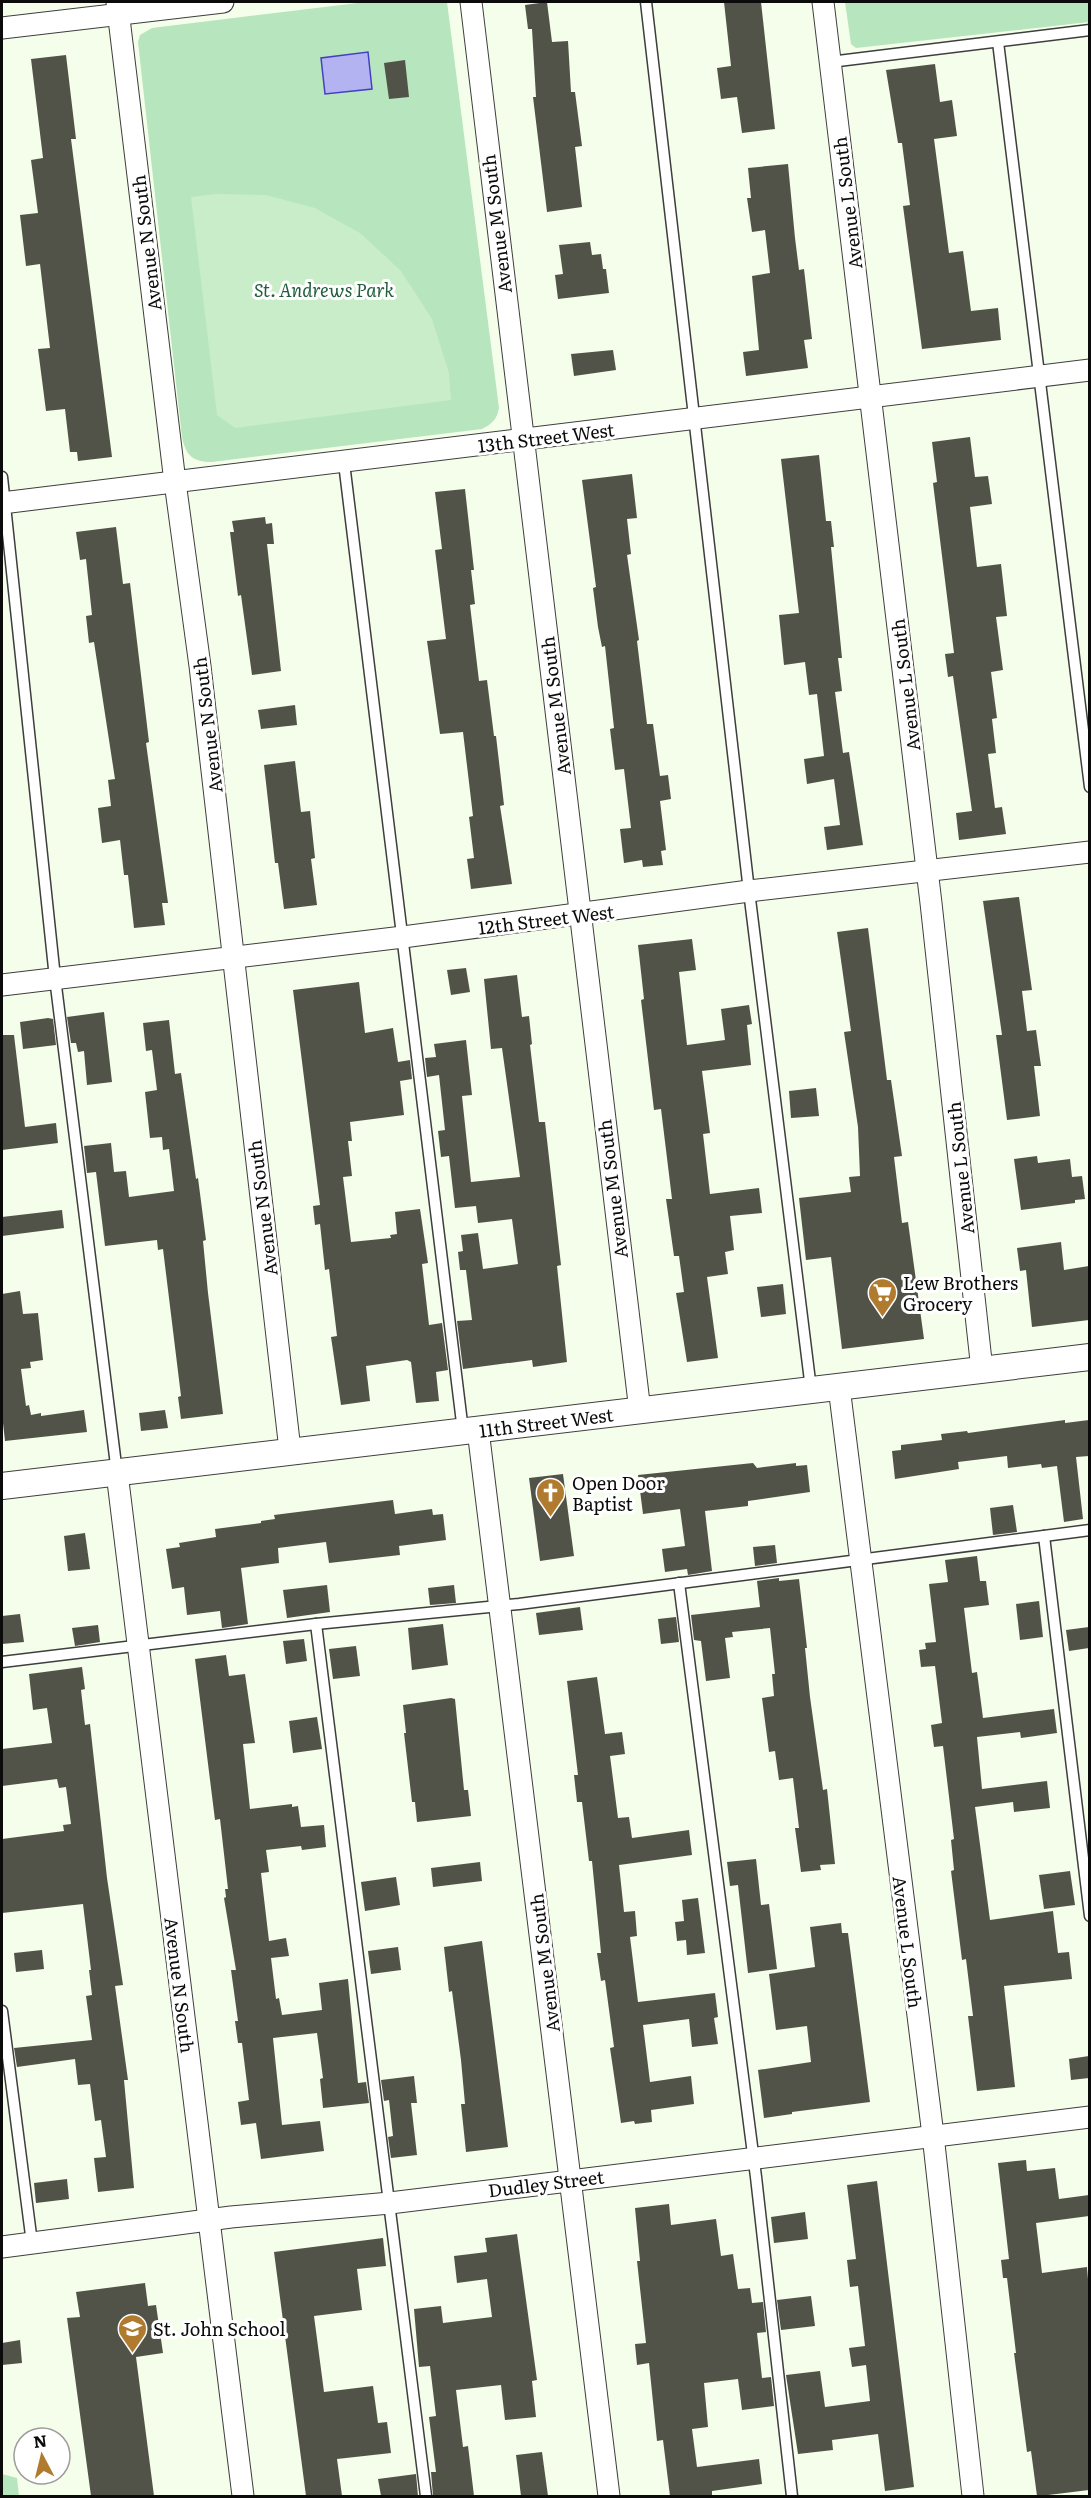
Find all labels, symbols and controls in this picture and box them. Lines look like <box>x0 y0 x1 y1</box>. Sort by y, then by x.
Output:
street label: Avenue L South <box>825 135 869 271</box>
street label: Avenue M South <box>474 153 518 295</box>
street label: Avenue N South <box>124 173 168 313</box>
park label: St. Andrews Park <box>254 276 394 303</box>
street label: 13th Street West <box>476 415 617 459</box>
street label: Avenue L South <box>883 617 927 753</box>
street label: Avenue M South <box>533 635 577 777</box>
street label: Avenue N South <box>185 655 229 795</box>
street label: 12th Street West <box>477 897 616 941</box>
street label: Avenue L South <box>940 1100 980 1236</box>
street label: Avenue M South <box>590 1118 634 1260</box>
street label: Avenue N South <box>240 1138 284 1278</box>
place label: Lew Brothers Grocery <box>903 1269 1018 1317</box>
supermarket icon: Lew Brothers Grocery <box>866 1276 898 1318</box>
street label: 11th Street West <box>477 1400 615 1444</box>
place label: Open Door Baptist <box>572 1469 665 1517</box>
church icon: Open Door Baptist <box>535 1476 567 1518</box>
street label: Avenue L South <box>886 1874 930 2010</box>
street label: Avenue M South <box>522 1892 566 2034</box>
street label: Avenue N South <box>158 1915 202 2055</box>
street label: Dudley Street <box>486 2162 606 2204</box>
school or university icon: St. John School <box>116 2312 148 2354</box>
place label: St. John School <box>153 2315 286 2342</box>
north arrow <box>12 2426 72 2486</box>
text: N <box>32 2427 48 2453</box>

